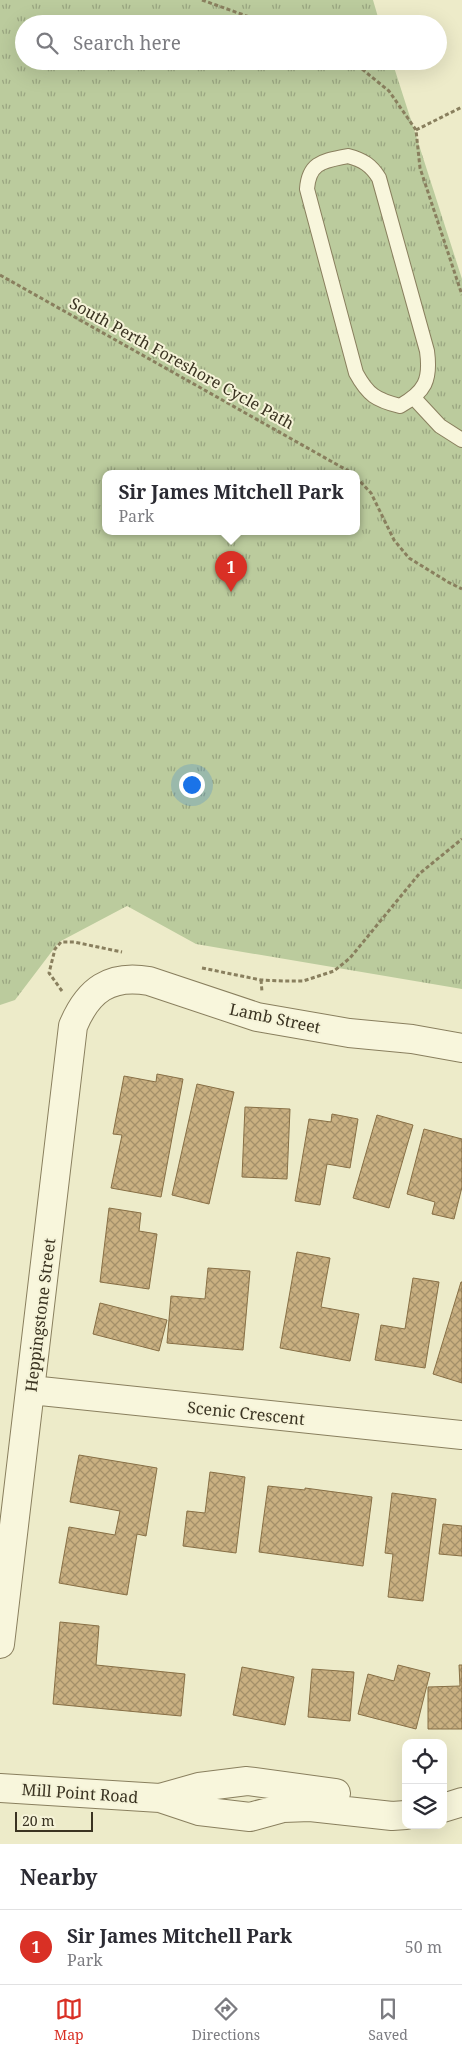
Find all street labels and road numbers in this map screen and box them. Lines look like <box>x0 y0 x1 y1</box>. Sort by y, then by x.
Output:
street label: South Perth Foreshore Cycle Path <box>66 292 298 434</box>
street label: Lamb Street <box>227 998 323 1038</box>
street label: Heppingstone Street <box>20 1237 60 1393</box>
street label: Scenic Crescent <box>186 1396 306 1430</box>
street label: Mill Point Road <box>21 1778 139 1808</box>

